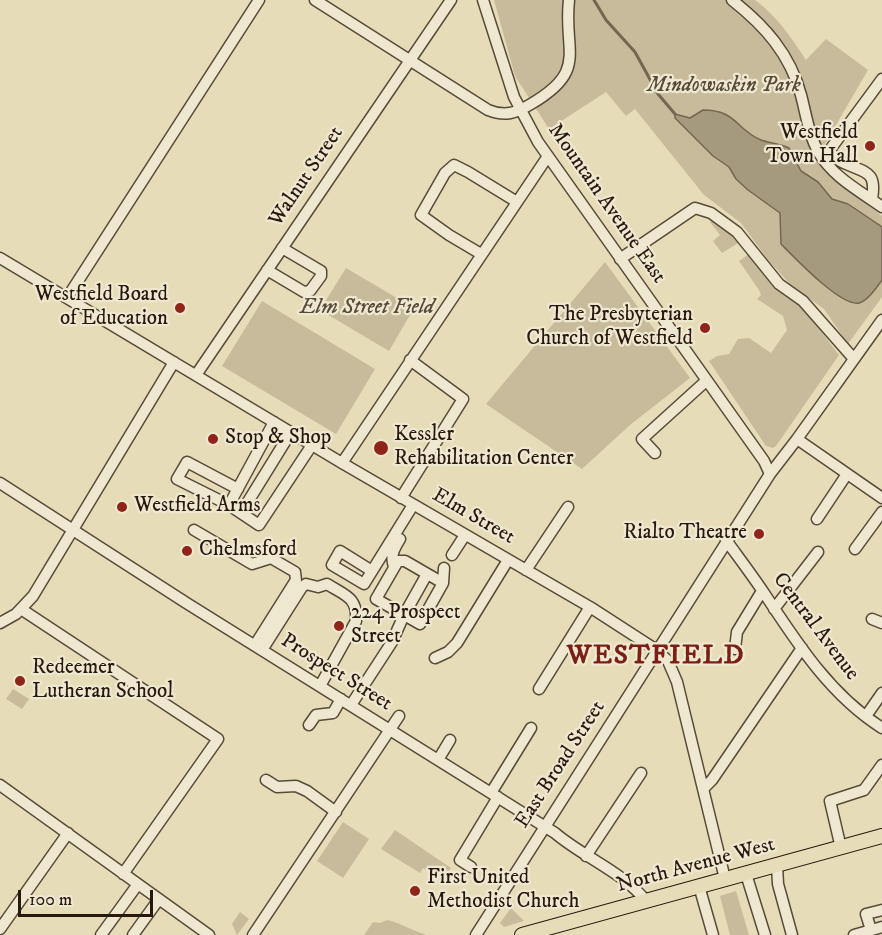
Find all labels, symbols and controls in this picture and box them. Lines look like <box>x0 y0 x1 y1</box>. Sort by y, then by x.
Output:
park label: Mindowaskin Park <box>647 74 801 100</box>
street label: Mountain Avenue East <box>541 119 671 289</box>
place label: Westfield Town Hall <box>766 121 858 171</box>
street label: Walnut Street <box>264 122 350 232</box>
marker: Westfield Town Hall <box>863 139 877 153</box>
place label: Westfield Board of Education <box>35 283 168 333</box>
park label: Elm Street Field <box>300 296 434 322</box>
marker: Westfield Board of Education <box>173 301 187 315</box>
place label: The Presbyterian Church of Westfield <box>526 303 693 353</box>
marker: The Presbyterian Church of Westfield <box>698 321 712 335</box>
place label: Kessler Rehabilitation Center <box>394 423 574 473</box>
place label: Stop & Shop <box>225 426 331 452</box>
marker: Stop & Shop <box>206 432 220 446</box>
marker: Kessler Rehabilitation Center <box>372 439 390 457</box>
street label: Elm Street <box>427 483 519 551</box>
place label: Westfield Arms <box>134 494 260 520</box>
marker: Westfield Arms <box>115 500 129 514</box>
place label: Rialto Theatre <box>623 521 747 547</box>
marker: Rialto Theatre <box>752 527 766 541</box>
place label: Chelmsford <box>199 538 297 564</box>
marker: Chelmsford <box>180 544 194 558</box>
street label: Central Avenue <box>766 568 864 686</box>
place label: 224 Prospect Street <box>351 601 460 651</box>
marker: 224 Prospect Street <box>332 619 346 633</box>
street label: Prospect Street <box>276 629 396 717</box>
district label: WESTFIELD <box>567 641 745 673</box>
place label: Redeemer Lutheran School <box>32 656 173 706</box>
marker: Redeemer Lutheran School <box>13 674 27 688</box>
street label: East Broad Street <box>510 697 612 833</box>
street label: North Avenue West <box>614 833 778 899</box>
place label: First United Methodist Church <box>427 866 579 916</box>
scale bar <box>21 878 156 916</box>
marker: First United Methodist Church <box>408 884 422 898</box>
text: 100 m <box>29 889 72 911</box>

